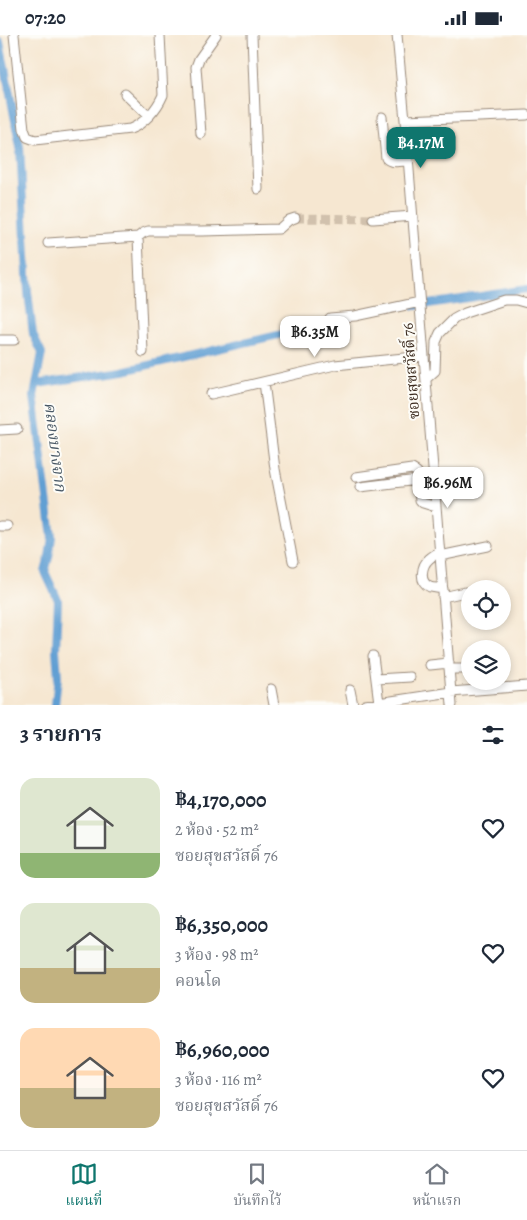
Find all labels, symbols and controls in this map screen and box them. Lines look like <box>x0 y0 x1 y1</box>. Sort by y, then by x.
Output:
text: 07:20 <box>25 5 66 31</box>
pin: ฿4.17M <box>380 127 462 169</box>
text: ฿4.17M <box>398 132 444 154</box>
pin: ฿6.35M <box>274 315 356 358</box>
text: ฿6.35M <box>291 321 339 343</box>
street label: ซอยสุขสวัสดิ์ 76 <box>397 322 425 420</box>
water label: คลองบางจาก <box>39 401 72 494</box>
pin: ฿6.96M <box>407 467 489 509</box>
text: ฿6.96M <box>423 472 473 494</box>
map controls <box>461 580 511 690</box>
button: locate <box>461 580 511 630</box>
button: layers <box>461 640 511 690</box>
text: 3 รายการ <box>20 720 102 748</box>
icon: filters <box>479 721 507 749</box>
text: ฿4,170,000 <box>175 786 267 814</box>
icon: home <box>60 798 120 858</box>
icon: heart <box>479 814 507 842</box>
text: 2 ห้อง · 52 m² <box>175 819 259 841</box>
text: ซอยสุขสวัสดิ์ 76 <box>175 845 278 867</box>
text: ฿6,350,000 <box>175 911 268 939</box>
icon: home <box>60 923 120 983</box>
icon: heart <box>479 939 507 967</box>
text: 3 ห้อง · 98 m² <box>175 944 258 966</box>
text: คอนโด <box>175 970 221 992</box>
text: ฿6,960,000 <box>175 1036 270 1064</box>
icon: home <box>60 1048 120 1108</box>
icon: heart <box>479 1064 507 1092</box>
text: 3 ห้อง · 116 m² <box>175 1069 262 1091</box>
text: ซอยสุขสวัสดิ์ 76 <box>175 1095 278 1117</box>
tab: แผนที่ <box>66 1160 102 1212</box>
tab: บันทึกไว้ <box>233 1160 281 1212</box>
tab: หน้าแรก <box>412 1160 461 1212</box>

